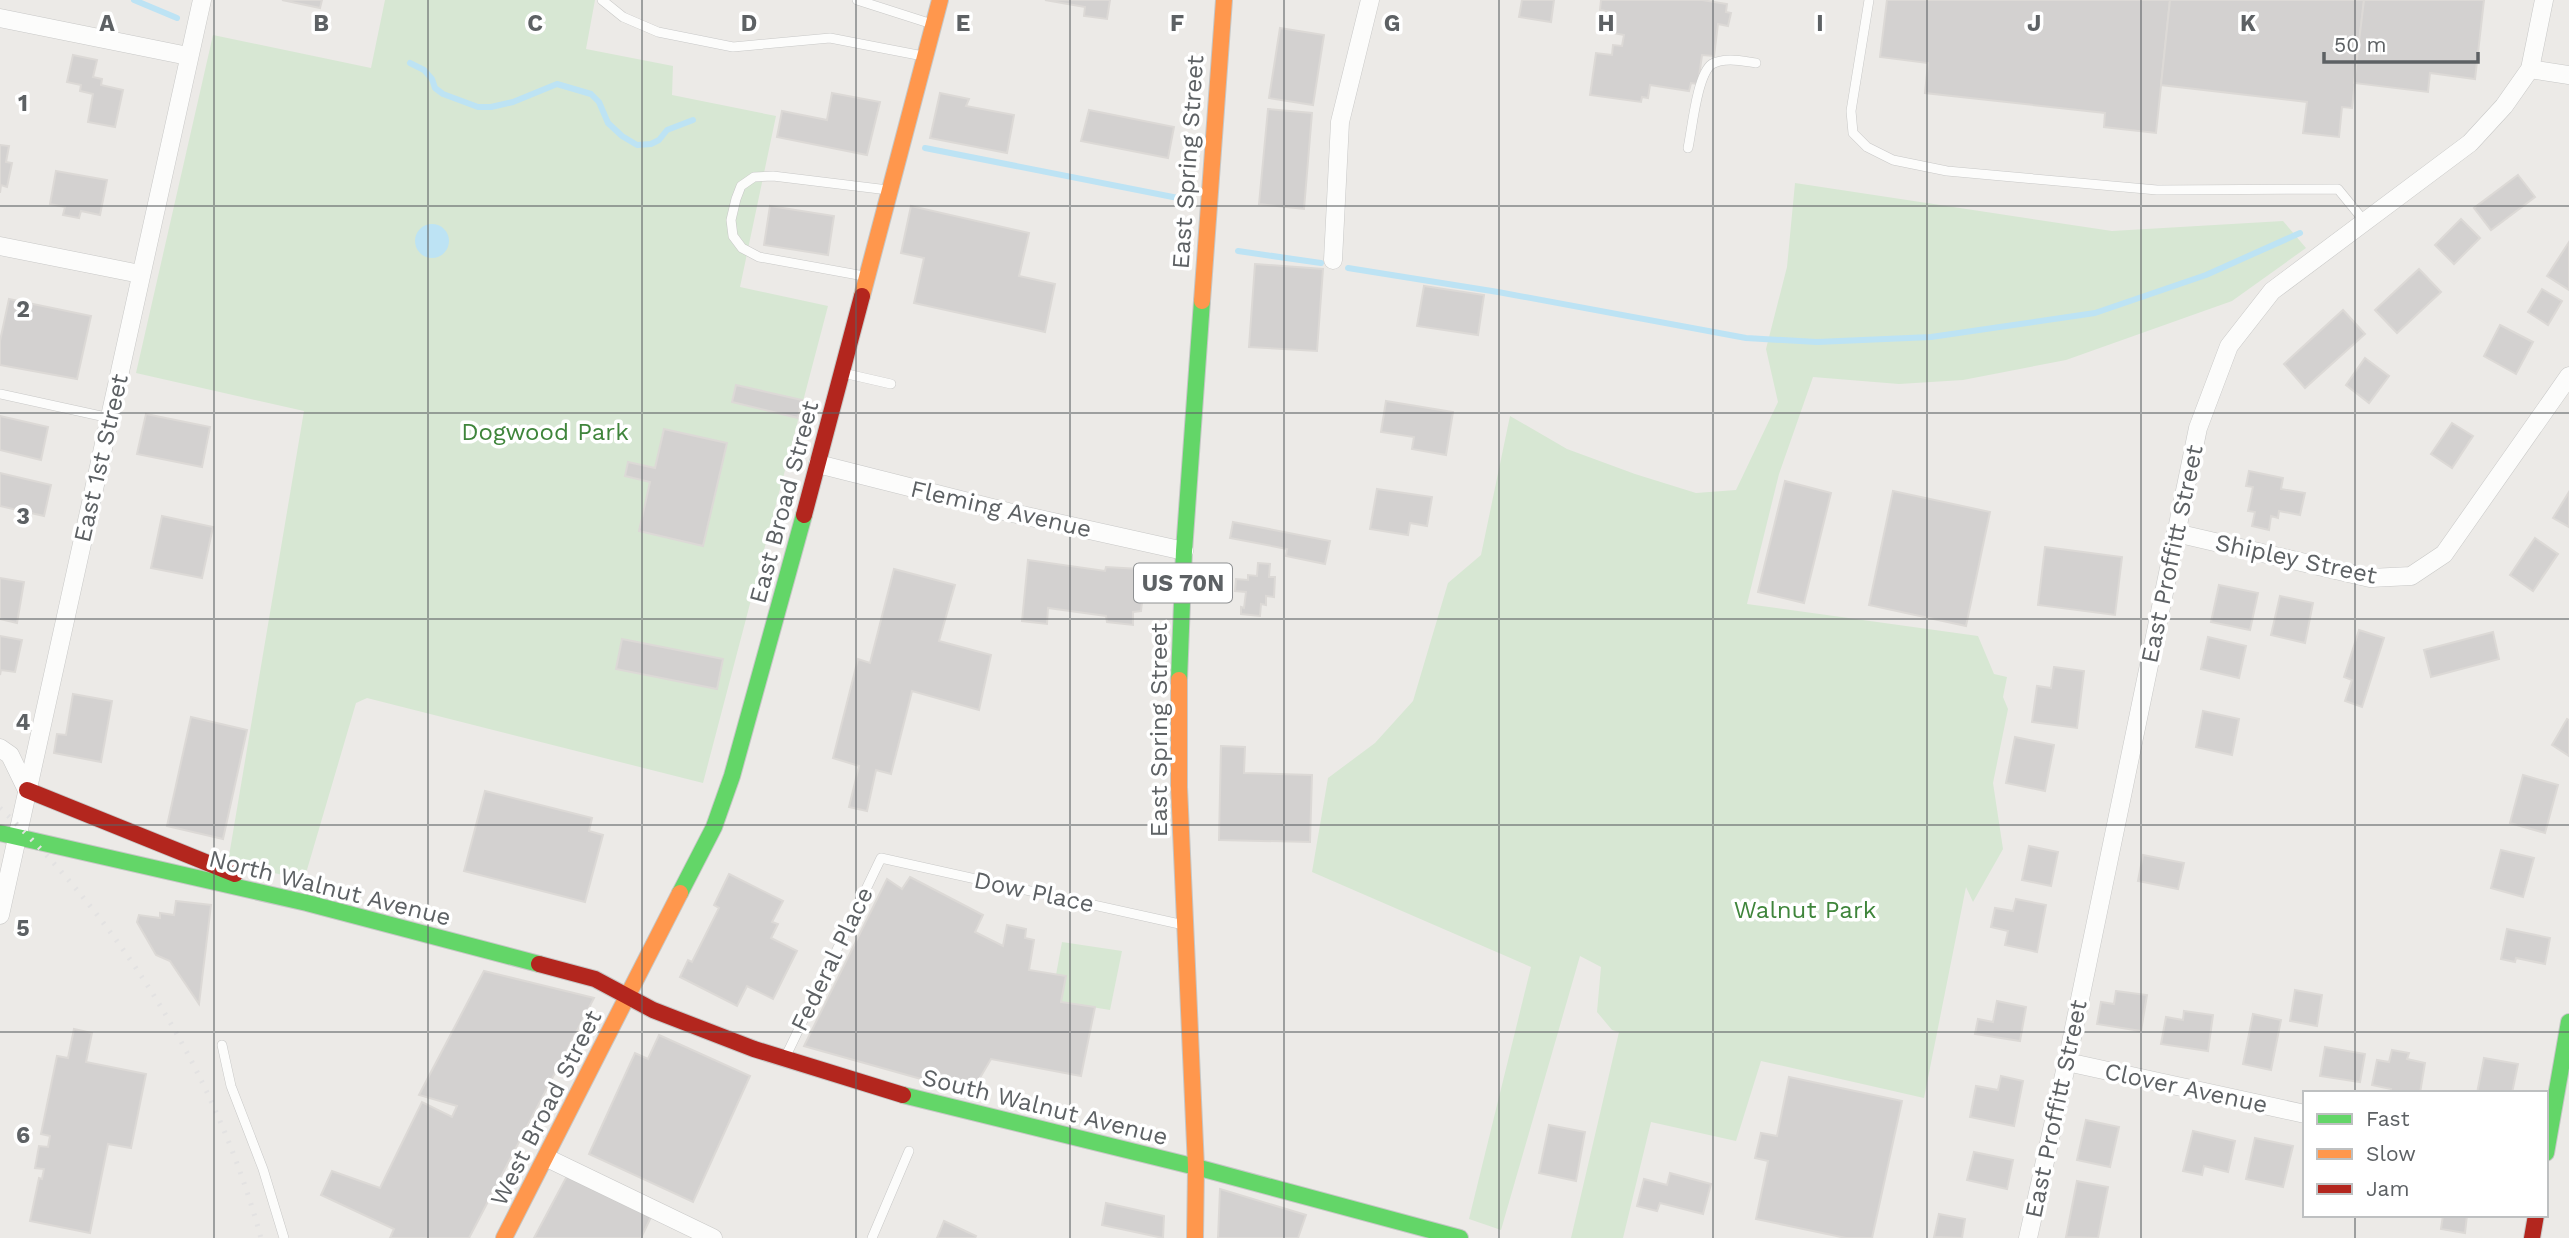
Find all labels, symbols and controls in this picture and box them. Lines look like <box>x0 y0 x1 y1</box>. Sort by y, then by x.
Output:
text: A <box>99 10 115 37</box>
text: B <box>313 10 329 37</box>
text: C <box>527 10 543 37</box>
text: D <box>741 10 757 37</box>
text: E <box>956 10 970 37</box>
text: F <box>1170 10 1184 37</box>
text: G <box>1384 10 1400 37</box>
text: H <box>1597 10 1615 37</box>
text: I <box>1816 10 1824 37</box>
text: J <box>2027 10 2041 37</box>
text: K <box>2240 10 2256 37</box>
scale bar <box>2324 21 2478 65</box>
text: 50 m <box>2334 32 2386 57</box>
street label: East Spring Street <box>1167 54 1209 270</box>
text: 1 <box>18 90 28 117</box>
text: 2 <box>16 296 30 323</box>
street label: East 1st Street <box>68 371 134 545</box>
street label: East Broad Street <box>744 398 824 606</box>
park label: Dogwood Park <box>461 418 629 446</box>
street label: East Proffitt Street <box>2135 442 2209 666</box>
street label: Fleming Avenue <box>908 475 1094 543</box>
text: 3 <box>16 503 30 530</box>
street label: Shipley Street <box>2213 528 2379 590</box>
road number: US 70N <box>1134 564 1232 603</box>
street label: East Spring Street <box>1145 623 1173 837</box>
text: 4 <box>16 709 31 736</box>
street label: North Walnut Avenue <box>206 844 454 932</box>
street label: Dow Place <box>971 866 1097 918</box>
street label: Federal Place <box>785 882 879 1036</box>
park label: Walnut Park <box>1734 896 1877 924</box>
text: 5 <box>16 915 30 942</box>
street label: East Proffitt Street <box>2019 997 2093 1221</box>
street label: West Broad Street <box>485 1006 607 1210</box>
street label: Clover Avenue <box>2102 1057 2270 1119</box>
street label: South Walnut Avenue <box>919 1063 1171 1151</box>
legend <box>2303 1091 2548 1217</box>
text: Fast <box>2366 1106 2410 1131</box>
text: 6 <box>16 1122 30 1149</box>
text: Slow <box>2366 1141 2416 1166</box>
text: Jam <box>2366 1176 2409 1201</box>

